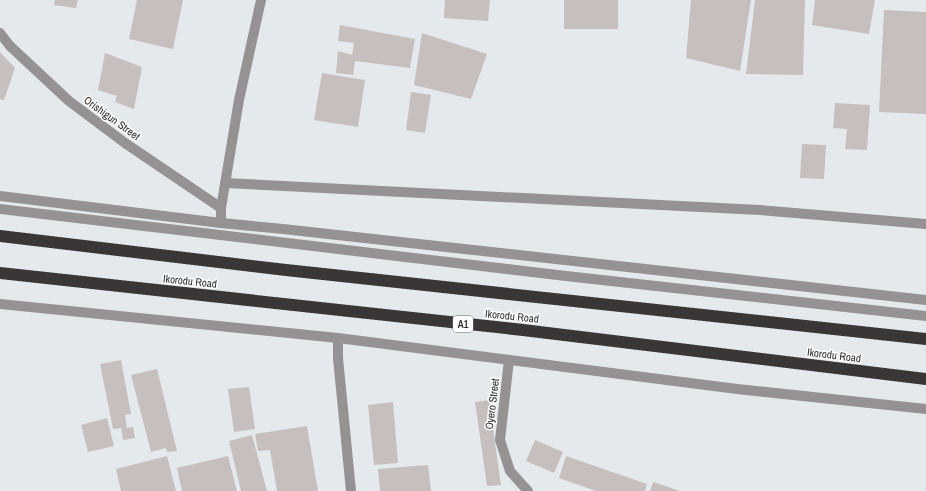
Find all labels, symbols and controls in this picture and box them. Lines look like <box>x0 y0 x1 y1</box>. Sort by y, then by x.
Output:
street label: Orishigun Street <box>81 93 143 143</box>
street label: Ikorodu Road <box>162 271 218 291</box>
street label: Ikorodu Road <box>484 306 540 326</box>
road number: A1 <box>453 316 473 332</box>
street label: Ikorodu Road <box>806 345 862 365</box>
street label: Oyero Street <box>482 377 502 430</box>

